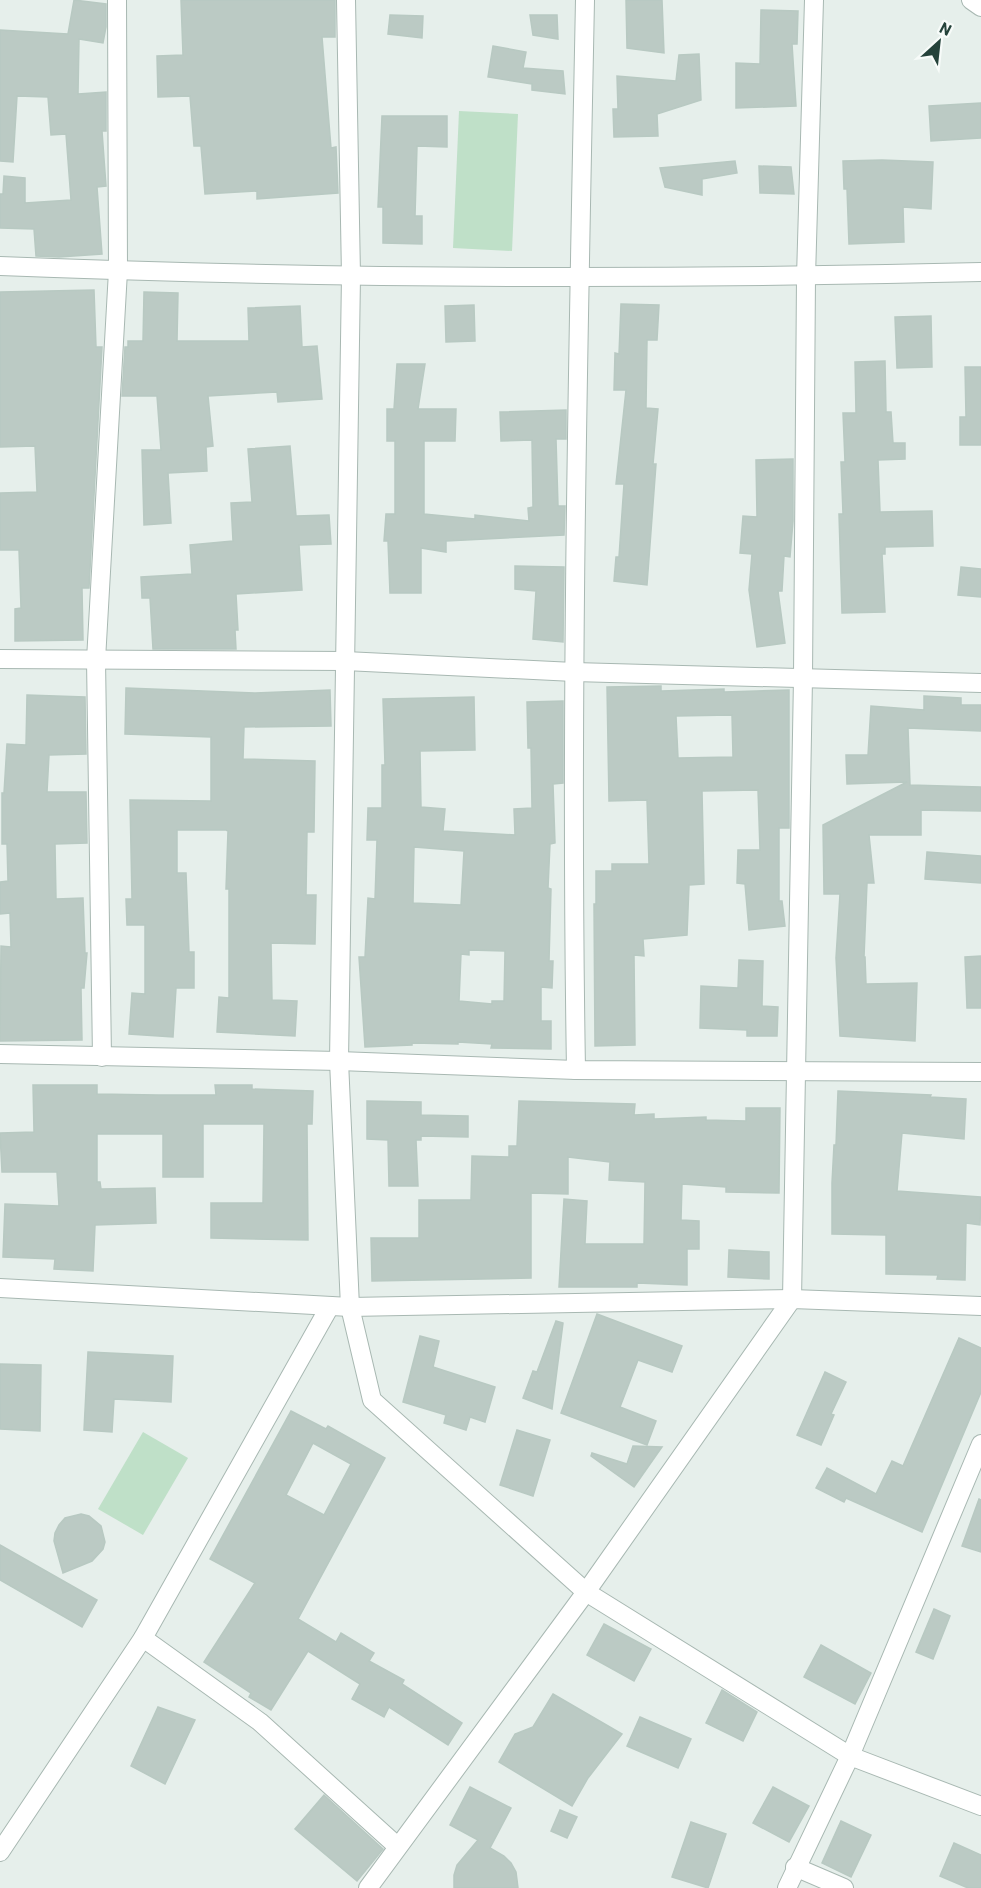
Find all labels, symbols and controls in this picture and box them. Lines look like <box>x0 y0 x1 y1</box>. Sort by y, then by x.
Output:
north arrow <box>909 12 969 72</box>
text: N <box>937 17 955 39</box>

